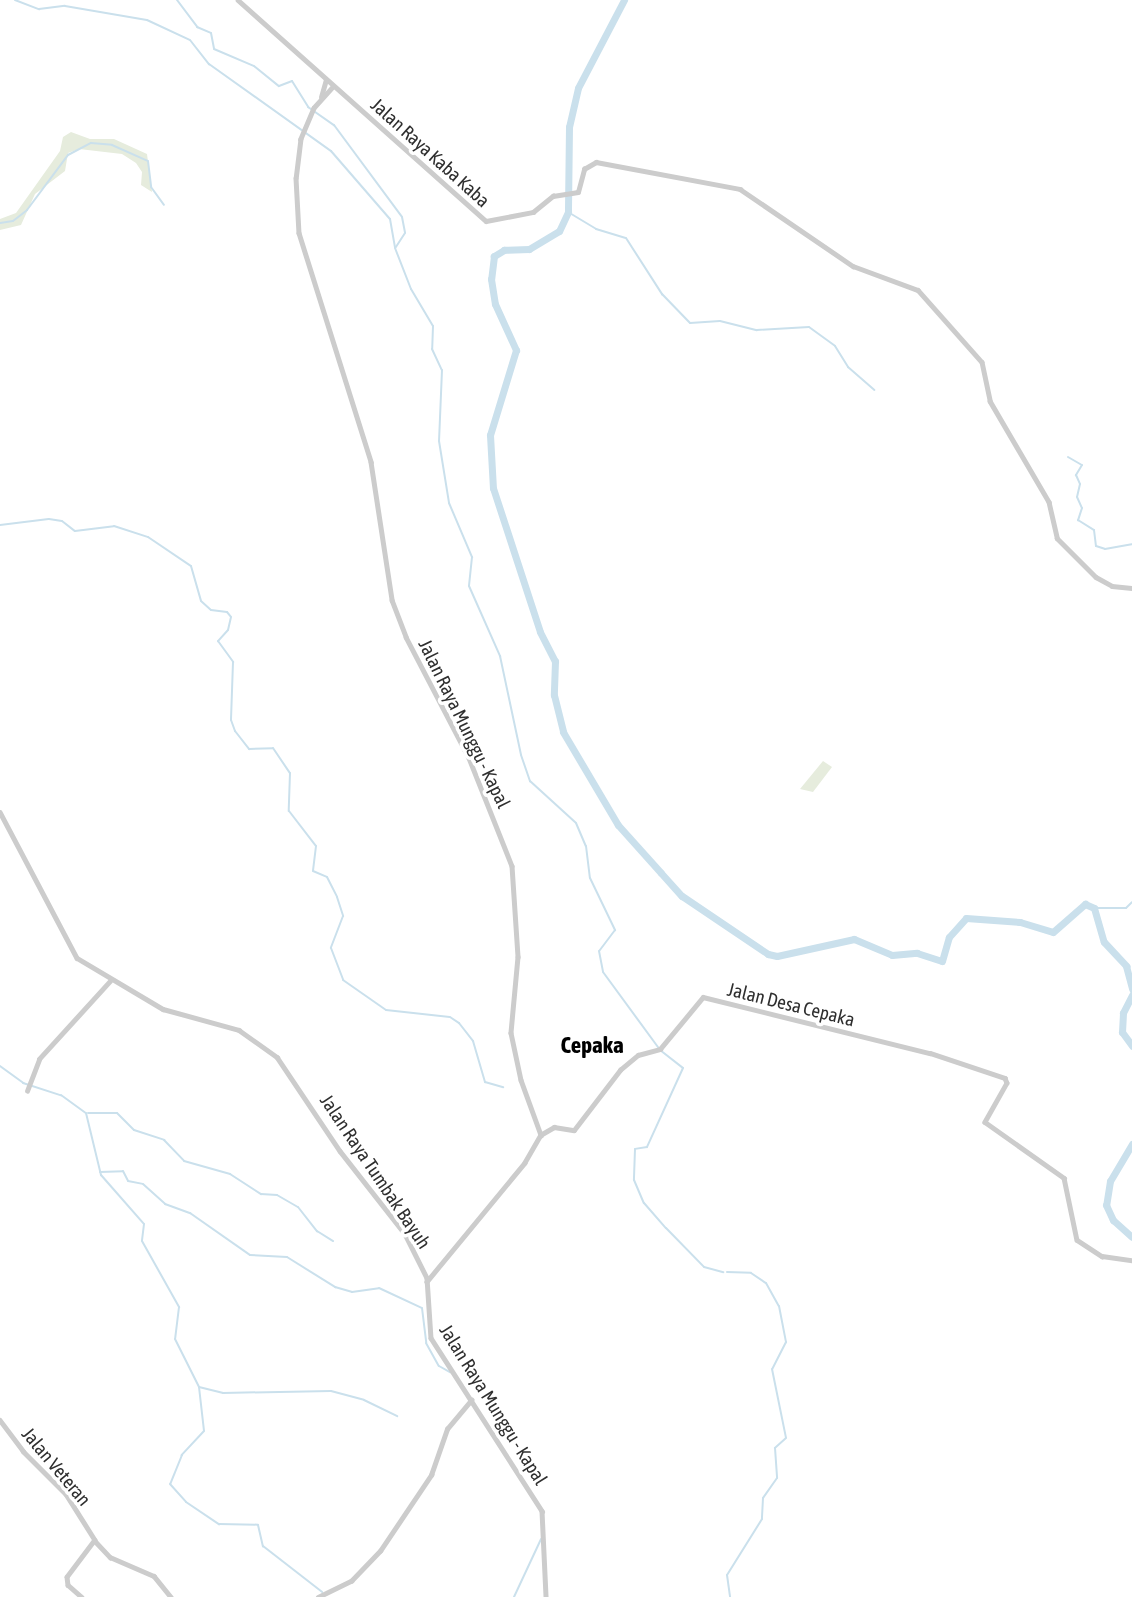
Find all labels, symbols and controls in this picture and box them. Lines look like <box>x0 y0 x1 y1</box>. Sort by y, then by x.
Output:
street label: Jalan Raya Kaba Kaba <box>366 94 494 212</box>
street label: Jalan Raya Munggu - Kapal <box>413 636 515 812</box>
street label: Jalan Desa Cepaka <box>725 978 857 1032</box>
district label: Cepaka <box>560 1031 624 1059</box>
street label: Jalan Raya Tumbak Bayuh <box>315 1091 435 1253</box>
street label: Jalan Raya Munggu - Kapal <box>434 1321 552 1489</box>
street label: Jalan Veteran <box>17 1423 95 1511</box>

